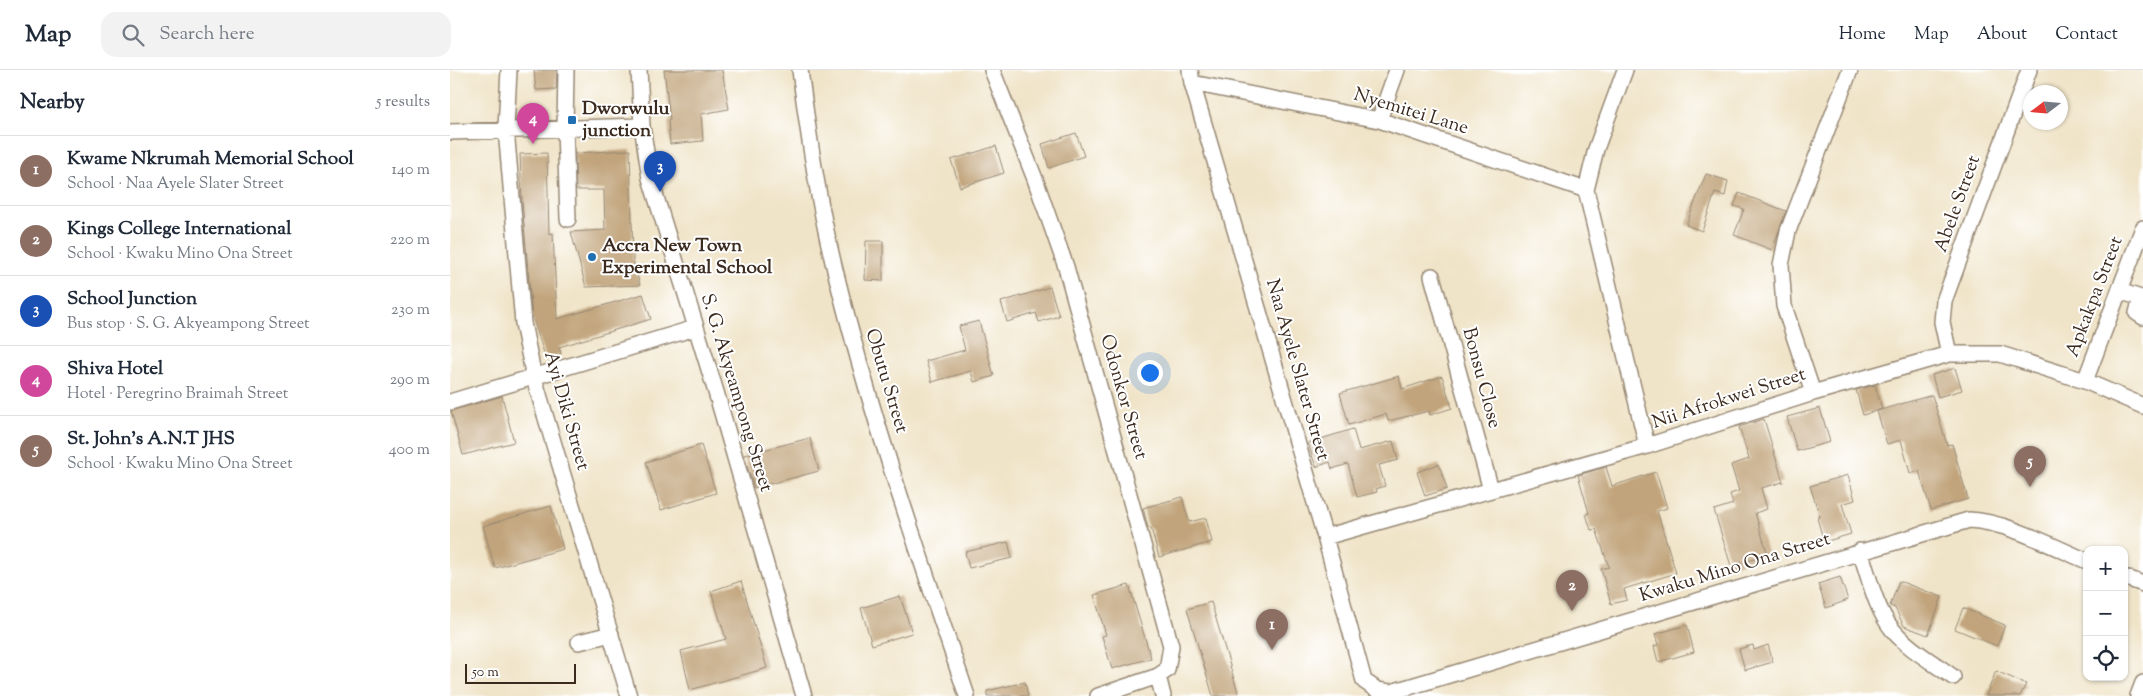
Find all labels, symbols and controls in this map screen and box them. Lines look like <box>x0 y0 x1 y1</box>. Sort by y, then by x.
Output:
search box <box>101 12 451 57</box>
text: Map <box>25 18 71 52</box>
icon: search <box>119 21 147 49</box>
text: Search here <box>159 21 255 48</box>
text: Home <box>1839 22 1886 48</box>
text: Map <box>1914 22 1949 48</box>
text: About <box>1977 22 2027 48</box>
text: Contact <box>2055 22 2118 48</box>
street label: Nyemitei Lane <box>1350 82 1472 142</box>
north arrow <box>2023 85 2068 130</box>
text: Nearby <box>20 88 85 118</box>
text: 5 results <box>376 91 430 114</box>
place label: Dworwulu junction <box>582 96 669 145</box>
pin: 4 <box>517 103 549 144</box>
marker: Dworwulu junction <box>566 114 578 126</box>
text: Kwame Nkrumah Memorial School <box>67 146 354 173</box>
pin: 3 <box>644 151 676 192</box>
street label: Abele Street <box>1928 151 1988 256</box>
text: 1 <box>33 159 39 182</box>
text: 140 m <box>392 159 430 182</box>
text: School · Naa Ayele Slater Street <box>67 173 284 196</box>
text: Kings College International <box>67 216 291 243</box>
text: 2 <box>32 229 40 252</box>
text: 220 m <box>390 229 430 252</box>
street label: Apkakpa Street <box>2060 232 2131 361</box>
place label: Accra New Town Experimental School <box>602 233 773 282</box>
text: School · Kwaku Mino Ona Street <box>67 243 293 266</box>
marker: Accra New Town Experimental School <box>586 251 598 263</box>
street label: Naa Ayele Slater Street <box>1258 276 1336 464</box>
text: School Junction <box>67 286 197 313</box>
street label: S. G. Akyeampong Street <box>693 291 779 496</box>
text: 3 <box>33 299 39 322</box>
text: 230 m <box>391 299 430 322</box>
text: Bus stop · S. G. Akyeampong Street <box>67 313 310 336</box>
street label: Obutu Street <box>857 325 915 437</box>
street label: Bonsu Close <box>1455 325 1507 431</box>
street label: Odonkor Street <box>1092 331 1154 463</box>
street label: Ayi Diki Street <box>536 348 596 474</box>
text: Shiva Hotel <box>67 356 163 383</box>
your location <box>1137 360 1163 386</box>
street label: Nii Afrokwei Street <box>1649 361 1810 437</box>
text: 4 <box>32 369 40 392</box>
text: 290 m <box>390 369 430 392</box>
text: Hotel · Peregrino Braimah Street <box>67 383 288 406</box>
text: St. John's A.N.T JHS <box>67 426 235 453</box>
text: 5 <box>33 439 39 462</box>
text: 400 m <box>389 439 430 462</box>
pin: 5 <box>2014 446 2046 487</box>
text: School · Kwaku Mino Ona Street <box>67 453 293 476</box>
street label: Kwaku Mino Ona Street <box>1636 526 1834 610</box>
map controls <box>2083 546 2128 681</box>
button: + <box>2083 546 2128 591</box>
pin: 2 <box>1556 570 1588 611</box>
button: − <box>2083 591 2128 636</box>
pin: 1 <box>1256 609 1288 650</box>
button: locate <box>2083 636 2128 681</box>
scale bar <box>465 661 576 684</box>
text: 50 m <box>472 663 499 683</box>

